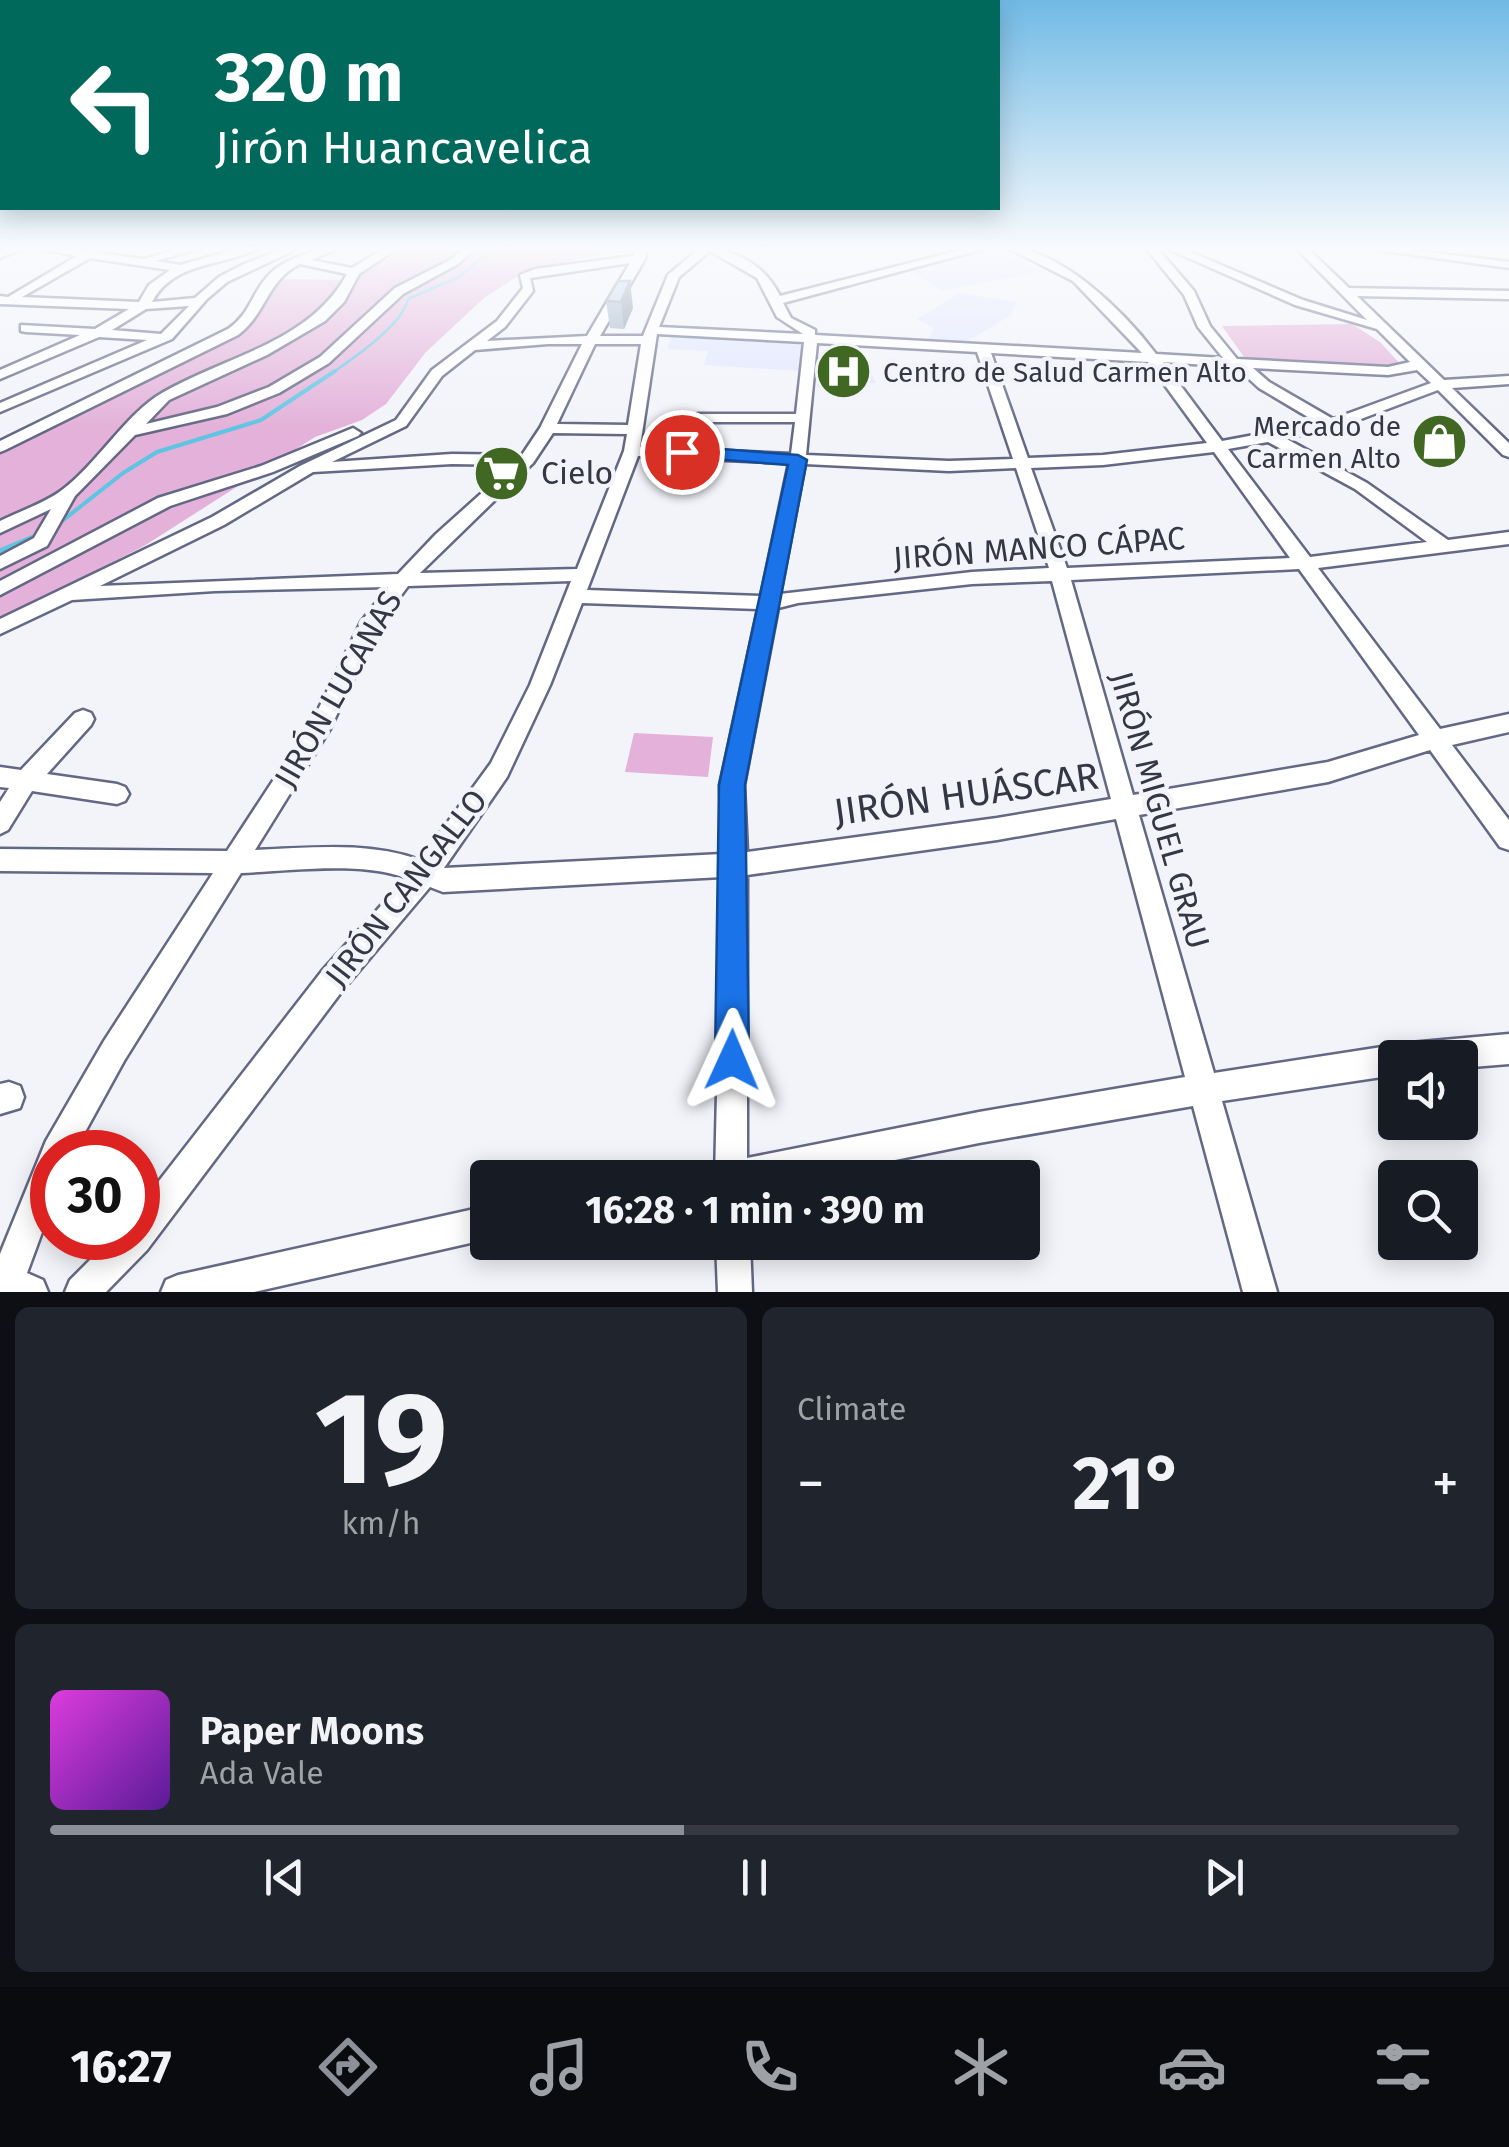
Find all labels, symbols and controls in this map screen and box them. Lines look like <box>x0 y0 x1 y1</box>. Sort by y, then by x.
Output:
text: 320 m <box>215 36 404 120</box>
icon: left <box>50 40 180 170</box>
text: Jirón Huancavelica <box>215 121 592 175</box>
hospital icon: Centro de Salud Carmen Alto <box>814 342 874 402</box>
place label: Centro de Salud Carmen Alto <box>883 356 1247 389</box>
pin <box>640 410 725 495</box>
place label: Mercado de Carmen Alto <box>1246 410 1401 475</box>
shop icon: Mercado de Carmen Alto <box>1410 412 1470 472</box>
icon: arrive <box>655 425 710 480</box>
supermarket icon: Cielo <box>472 443 532 503</box>
place label: Cielo <box>541 454 613 492</box>
street label: JIRÓN MANCO CÁPAC <box>892 519 1186 577</box>
street label: JIRÓN LUCANAS <box>266 584 410 794</box>
street label: JIRÓN MIGUEL GRAU <box>1102 667 1218 953</box>
street label: JIRÓN HUÁSCAR <box>831 753 1101 835</box>
street label: JIRÓN CANGALLO <box>317 782 495 994</box>
position arrow <box>680 1008 784 1112</box>
map controls <box>1378 1040 1478 1260</box>
button: sound <box>1378 1040 1478 1140</box>
speed limit sign: 30 <box>30 1130 160 1260</box>
button: search <box>1378 1160 1478 1260</box>
text: 16:28 · 1 min · 390 m <box>585 1187 925 1233</box>
text: 19 <box>314 1361 448 1517</box>
text: Climate <box>797 1390 906 1428</box>
text: 21° <box>1073 1439 1184 1529</box>
text: − <box>797 1451 825 1517</box>
text: + <box>1432 1451 1459 1517</box>
text: km/h <box>341 1504 421 1542</box>
text: Paper Moons <box>200 1708 424 1754</box>
text: Ada Vale <box>200 1754 324 1792</box>
icon: previous <box>257 1850 312 1905</box>
icon: pause <box>727 1850 782 1905</box>
icon: next <box>1197 1850 1252 1905</box>
icon: directions <box>313 2032 383 2102</box>
icon: music <box>524 2032 594 2102</box>
icon: phone <box>735 2032 805 2102</box>
icon: climate <box>946 2032 1016 2102</box>
icon: car <box>1157 2032 1227 2102</box>
icon: filters <box>1368 2032 1438 2102</box>
text: 16:27 <box>71 2040 172 2094</box>

